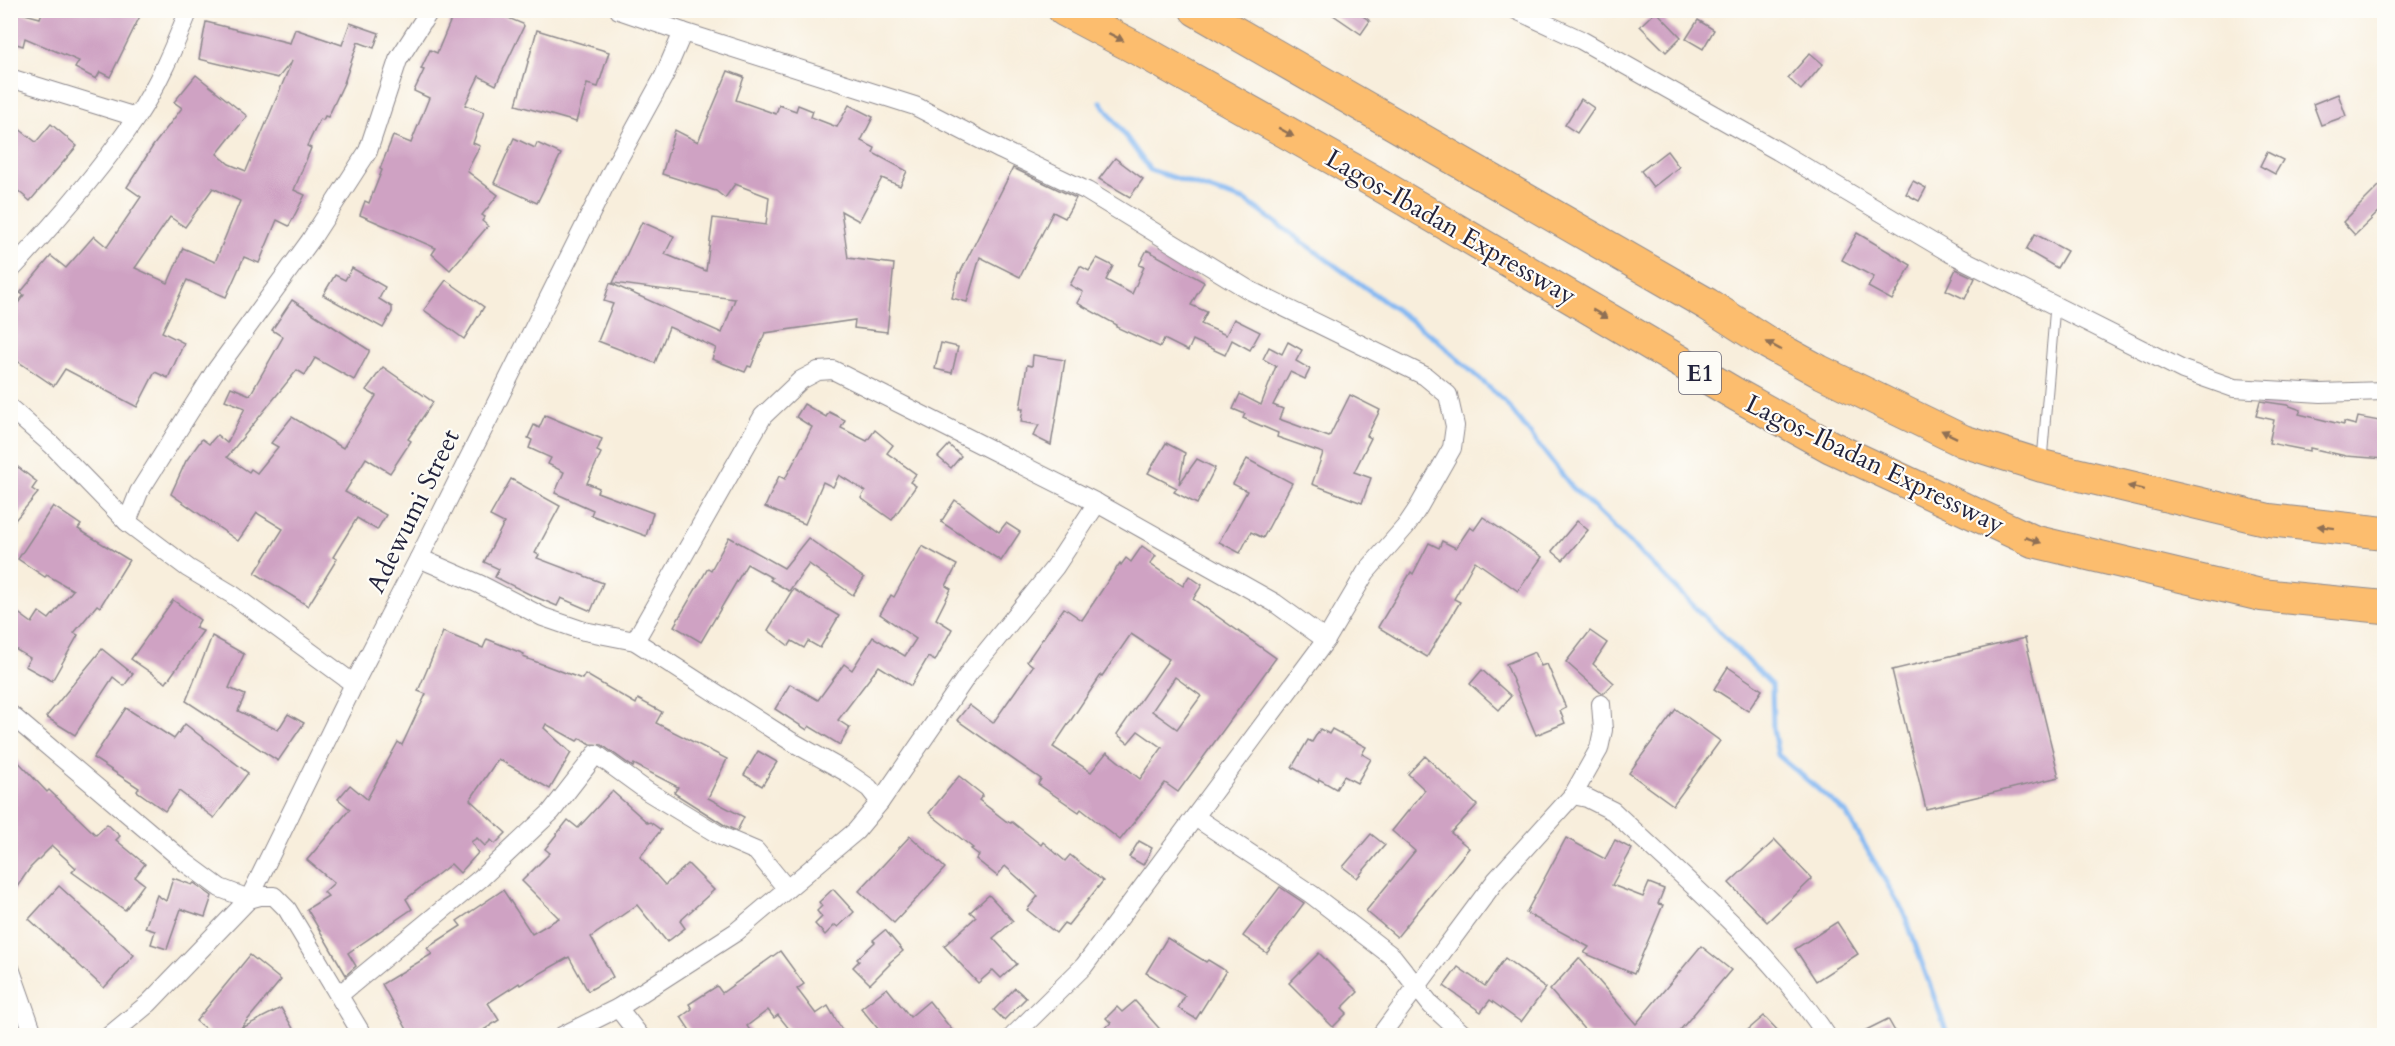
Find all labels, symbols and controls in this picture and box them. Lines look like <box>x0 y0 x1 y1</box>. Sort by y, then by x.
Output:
one-way arrow <box>1107 33 1124 42</box>
one-way arrow <box>1278 127 1295 137</box>
street label: Lagos-Ibadan Expressway <box>1319 141 1583 313</box>
one-way arrow <box>1592 309 1609 319</box>
one-way arrow <box>1766 341 1783 351</box>
road number: E1 <box>1679 352 1721 394</box>
street label: Lagos-Ibadan Expressway <box>1740 386 2011 542</box>
street label: Adewumi Street <box>358 423 468 599</box>
one-way arrow <box>1940 429 1957 438</box>
one-way arrow <box>2126 483 2145 493</box>
one-way arrow <box>2317 522 2336 532</box>
one-way arrow <box>2024 536 2042 546</box>

